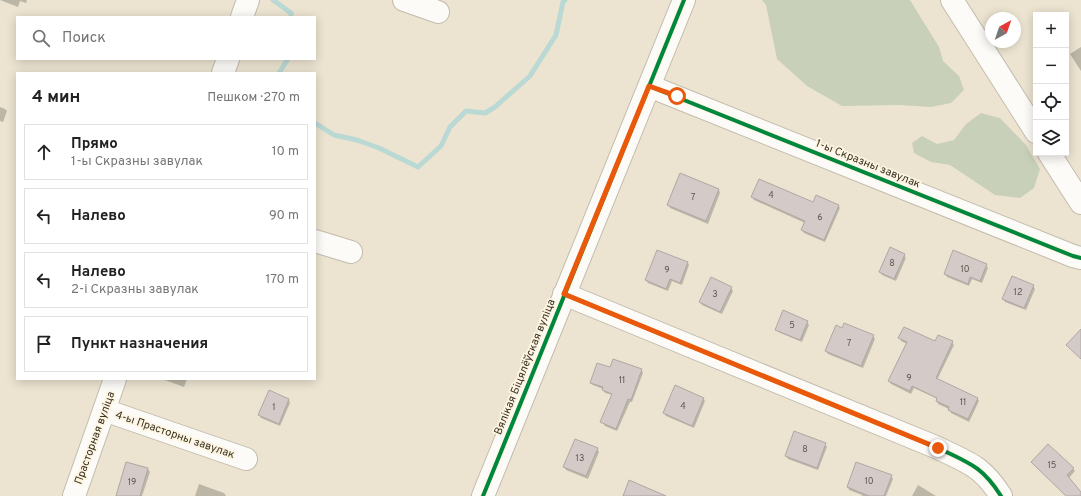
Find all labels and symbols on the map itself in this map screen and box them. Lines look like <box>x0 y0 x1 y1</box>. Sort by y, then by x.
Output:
north arrow <box>985 12 1021 48</box>
route start <box>668 87 686 105</box>
street label: 1-ы Скразны завулак <box>814 137 922 191</box>
house number: 4 <box>768 190 774 201</box>
house number: 7 <box>691 192 696 203</box>
house number: 6 <box>817 212 823 223</box>
house number: 8 <box>889 258 895 269</box>
house number: 10 <box>960 264 970 275</box>
house number: 9 <box>664 265 670 276</box>
house number: 12 <box>1014 287 1022 298</box>
house number: 3 <box>712 289 718 300</box>
street label: Вялікая Біцялёўская вуліца <box>491 297 559 437</box>
house number: 5 <box>789 320 795 331</box>
house number: 7 <box>847 338 852 349</box>
house number: 9 <box>906 373 912 384</box>
house number: 11 <box>619 375 625 386</box>
street label: Прасторная вуліца <box>72 389 118 486</box>
house number: 11 <box>960 397 966 408</box>
house number: 4 <box>680 401 686 412</box>
house number: 1 <box>272 402 276 413</box>
street label: 4-ы Прасторны завулак <box>113 408 237 462</box>
route end <box>929 439 947 457</box>
house number: 8 <box>802 444 808 455</box>
house number: 13 <box>576 453 584 464</box>
house number: 15 <box>1048 460 1056 471</box>
house number: 10 <box>864 476 874 487</box>
house number: 19 <box>128 477 136 488</box>

